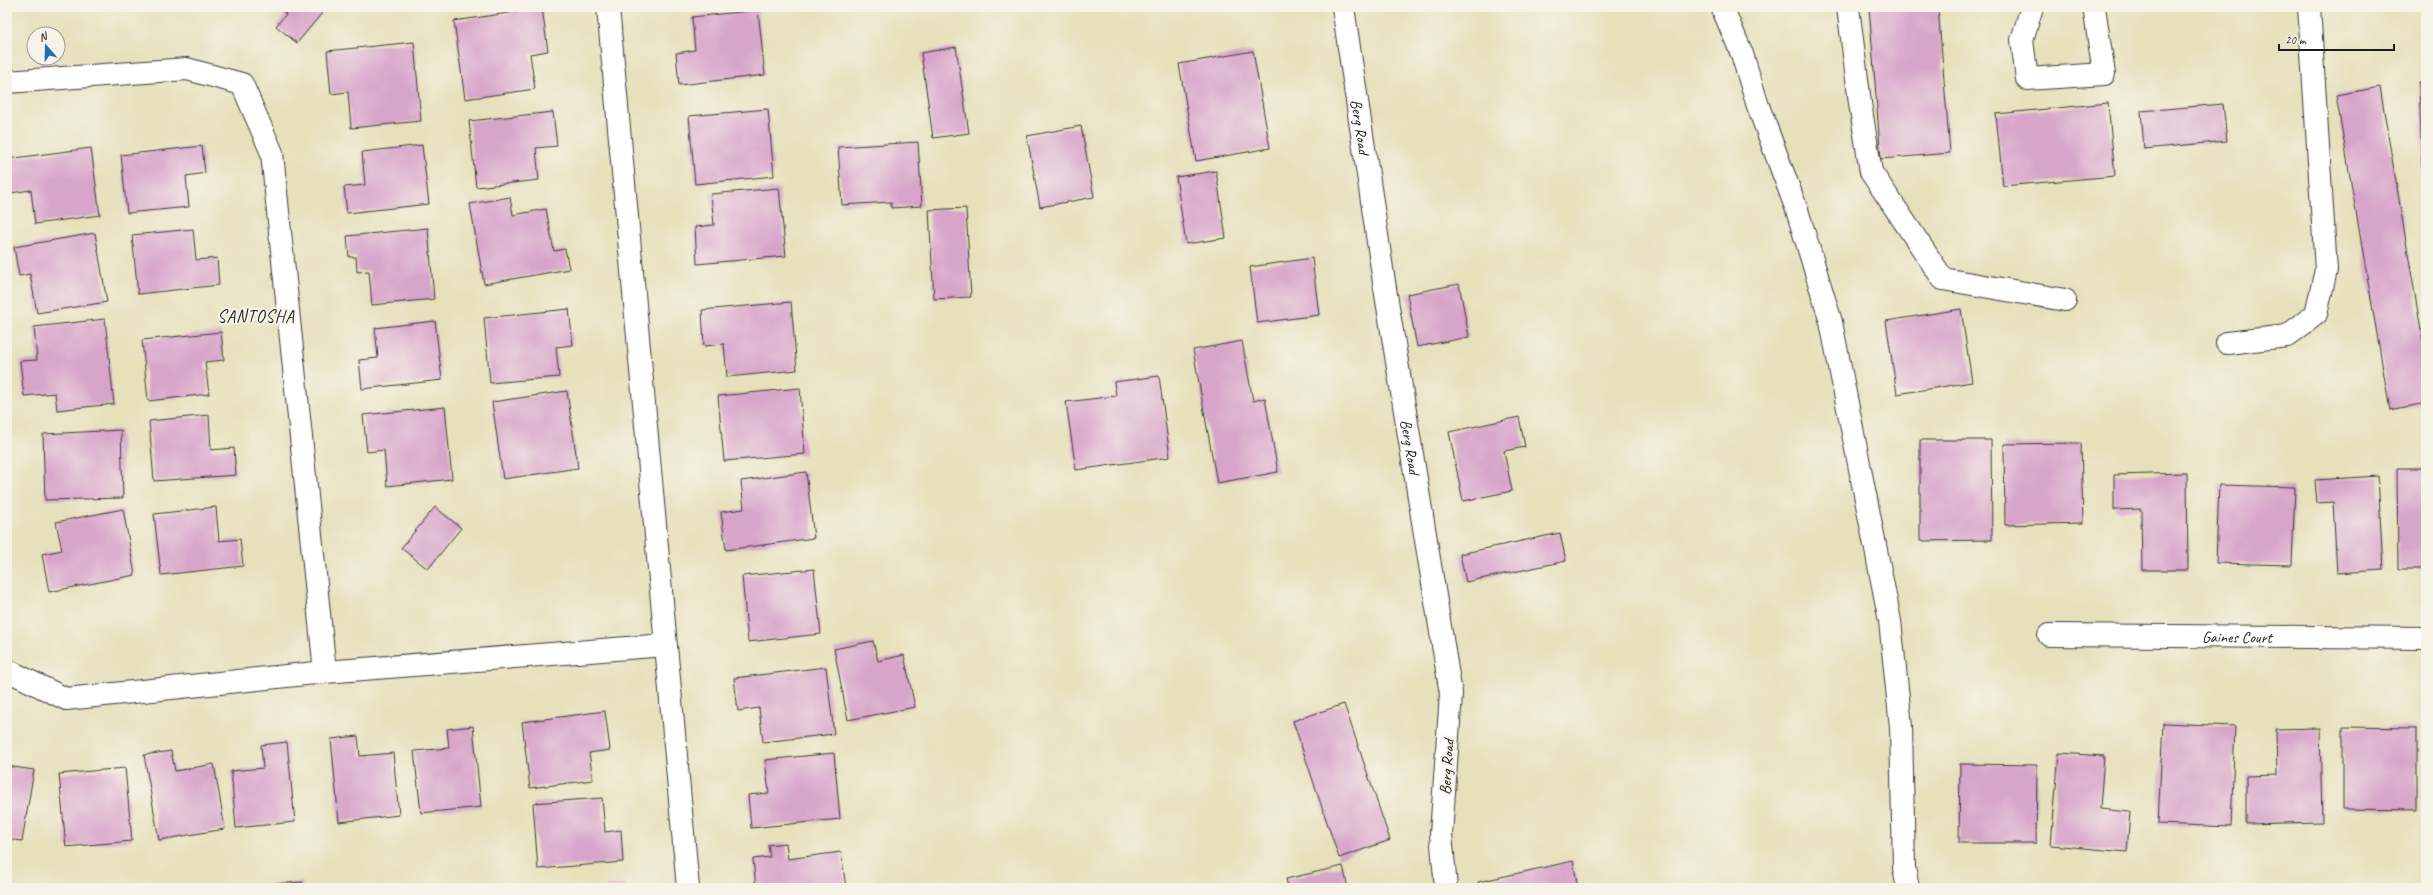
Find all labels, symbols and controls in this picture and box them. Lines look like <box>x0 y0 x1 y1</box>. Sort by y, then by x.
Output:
north arrow <box>26 26 66 66</box>
scale bar <box>2279 26 2394 52</box>
text: N <box>37 28 50 44</box>
text: 20 m <box>2285 32 2307 48</box>
street label: Berg Road <box>1346 98 1374 158</box>
district label: SANTOSHA <box>217 306 295 327</box>
street label: Berg Road <box>1396 418 1425 479</box>
street label: Gaines Court <box>2202 627 2274 648</box>
street label: Berg Road <box>1435 736 1459 795</box>

